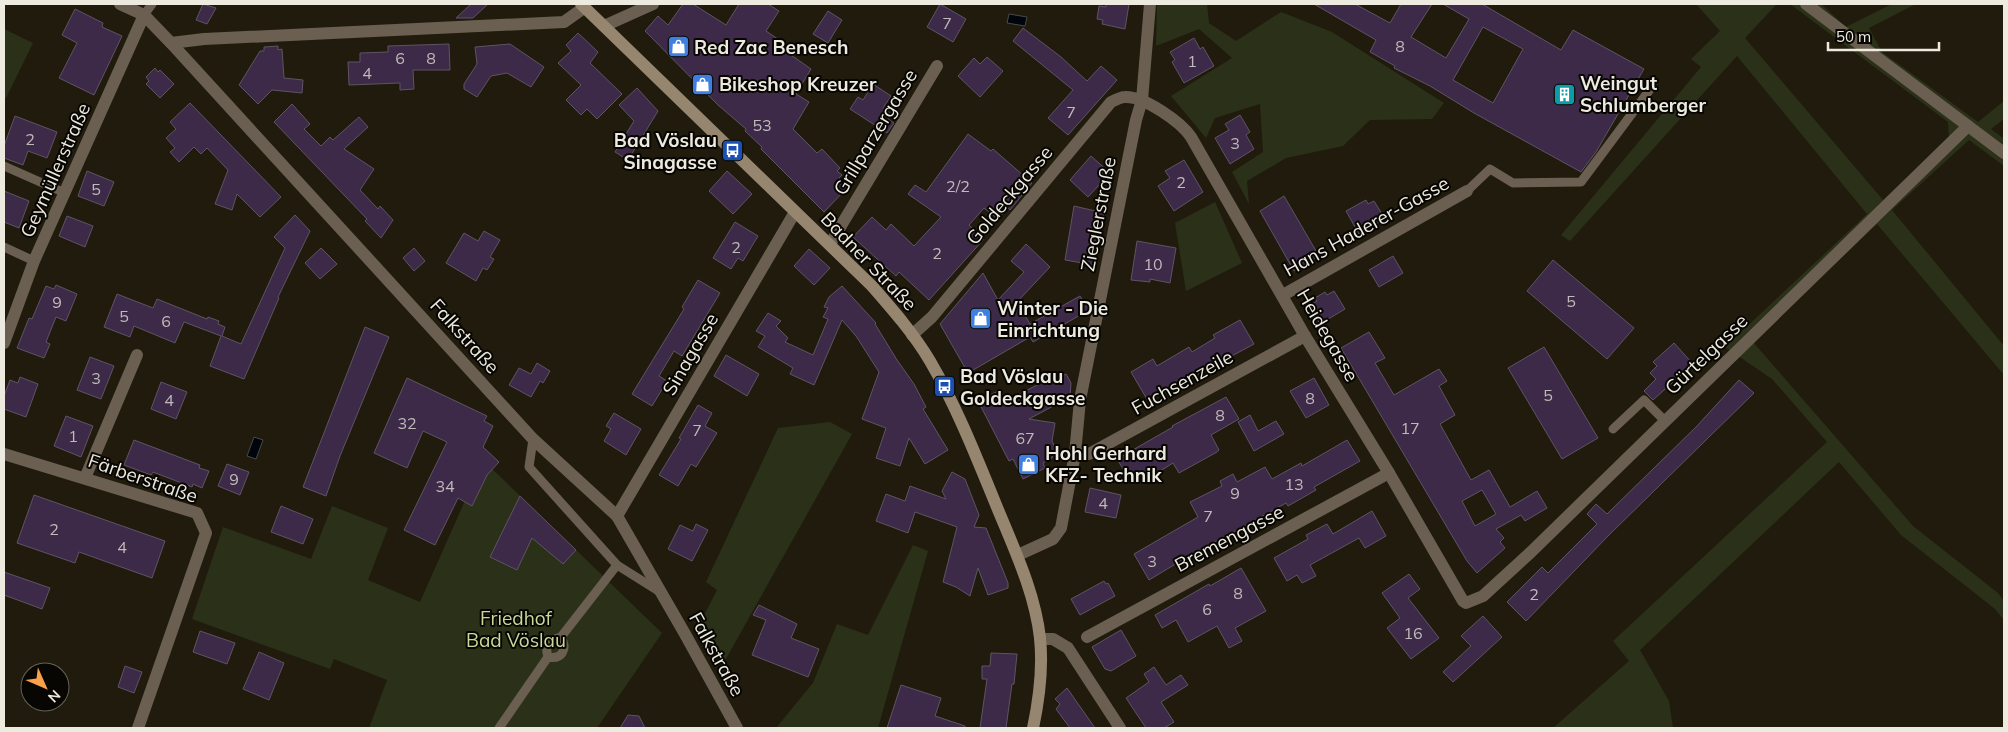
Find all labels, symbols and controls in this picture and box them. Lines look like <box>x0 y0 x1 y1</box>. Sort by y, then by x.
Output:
house number: 7 <box>942 13 952 33</box>
scale bar <box>1828 20 1939 52</box>
text: 50 m <box>1836 27 1871 46</box>
shop icon: Red Zac Benesch <box>666 35 690 59</box>
place label: Red Zac Benesch <box>694 35 848 59</box>
house number: 8 <box>1395 36 1405 56</box>
house number: 6 <box>395 48 405 68</box>
house number: 8 <box>426 48 436 68</box>
house number: 1 <box>1187 51 1197 71</box>
house number: 4 <box>362 63 372 83</box>
street label: Grillparzergasse <box>828 65 922 199</box>
place label: Weingut Schlumberger <box>1580 71 1706 117</box>
shop icon: Bikeshop Kreuzer <box>691 72 715 96</box>
place label: Bikeshop Kreuzer <box>719 72 877 96</box>
building icon: Weingut Schlumberger <box>1552 82 1576 106</box>
street label: Geymüllerstraße <box>15 99 95 241</box>
house number: 7 <box>1066 102 1076 122</box>
house number: 53 <box>752 115 772 135</box>
place label: Bad Vöslau Sinagasse <box>614 128 717 174</box>
house number: 2 <box>25 129 35 149</box>
house number: 3 <box>1230 133 1240 153</box>
bus stop icon: Bad Vöslau Sinagasse <box>721 139 745 163</box>
street label: Goldeckgasse <box>961 141 1057 249</box>
street label: Zieglerstraße <box>1075 155 1121 273</box>
street label: Hans Haderer-Gasse <box>1279 171 1453 281</box>
house number: 2 <box>1176 172 1186 192</box>
house number: 2/2 <box>946 176 970 196</box>
house number: 5 <box>91 179 101 199</box>
street label: Badner Straße <box>816 207 922 315</box>
house number: 2 <box>731 237 741 257</box>
house number: 2 <box>932 243 942 263</box>
house number: 10 <box>1143 254 1163 274</box>
street label: Heidegasse <box>1292 284 1364 386</box>
house number: 5 <box>1566 291 1576 311</box>
house number: 9 <box>52 292 62 312</box>
street label: Falkstraße <box>425 294 505 378</box>
place label: Winter - Die Einrichtung <box>997 296 1108 342</box>
house number: 5 <box>119 306 129 326</box>
shop icon: Winter - Die Einrichtung <box>969 307 993 331</box>
street label: Sinagasse <box>657 309 723 399</box>
street label: Gürtelgasse <box>1660 309 1752 399</box>
house number: 6 <box>161 311 171 331</box>
street label: Fuchsenzeile <box>1127 344 1237 420</box>
place label: Bad Vöslau Goldeckgasse <box>960 364 1085 410</box>
house number: 3 <box>91 368 101 388</box>
bus stop icon: Bad Vöslau Goldeckgasse <box>932 375 956 399</box>
house number: 5 <box>1543 385 1553 405</box>
house number: 8 <box>1305 388 1315 408</box>
house number: 4 <box>164 390 174 410</box>
house number: 8 <box>1215 405 1225 425</box>
house number: 32 <box>397 413 417 433</box>
house number: 17 <box>1400 418 1420 438</box>
house number: 7 <box>692 420 702 440</box>
house number: 1 <box>68 426 78 446</box>
house number: 67 <box>1015 428 1035 448</box>
place label: Hohl Gerhard KFZ- Technik <box>1045 441 1167 487</box>
street label: Färberstraße <box>85 448 201 508</box>
shop icon: Hohl Gerhard KFZ- Technik <box>1017 452 1041 476</box>
house number: 9 <box>229 469 239 489</box>
house number: 13 <box>1284 474 1304 494</box>
house number: 34 <box>435 476 455 496</box>
house number: 9 <box>1230 483 1240 503</box>
house number: 4 <box>1098 493 1108 513</box>
street label: Bremengasse <box>1170 499 1288 577</box>
house number: 7 <box>1203 506 1213 526</box>
house number: 2 <box>49 519 59 539</box>
house number: 4 <box>117 537 127 557</box>
house number: 3 <box>1147 551 1157 571</box>
house number: 8 <box>1233 583 1243 603</box>
house number: 2 <box>1529 584 1539 604</box>
house number: 6 <box>1202 599 1212 619</box>
park label: Friedhof Bad Vöslau <box>466 606 566 652</box>
street label: Falkstraße <box>684 608 750 700</box>
house number: 16 <box>1403 623 1423 643</box>
north arrow <box>20 662 70 712</box>
text: N <box>44 686 64 706</box>

